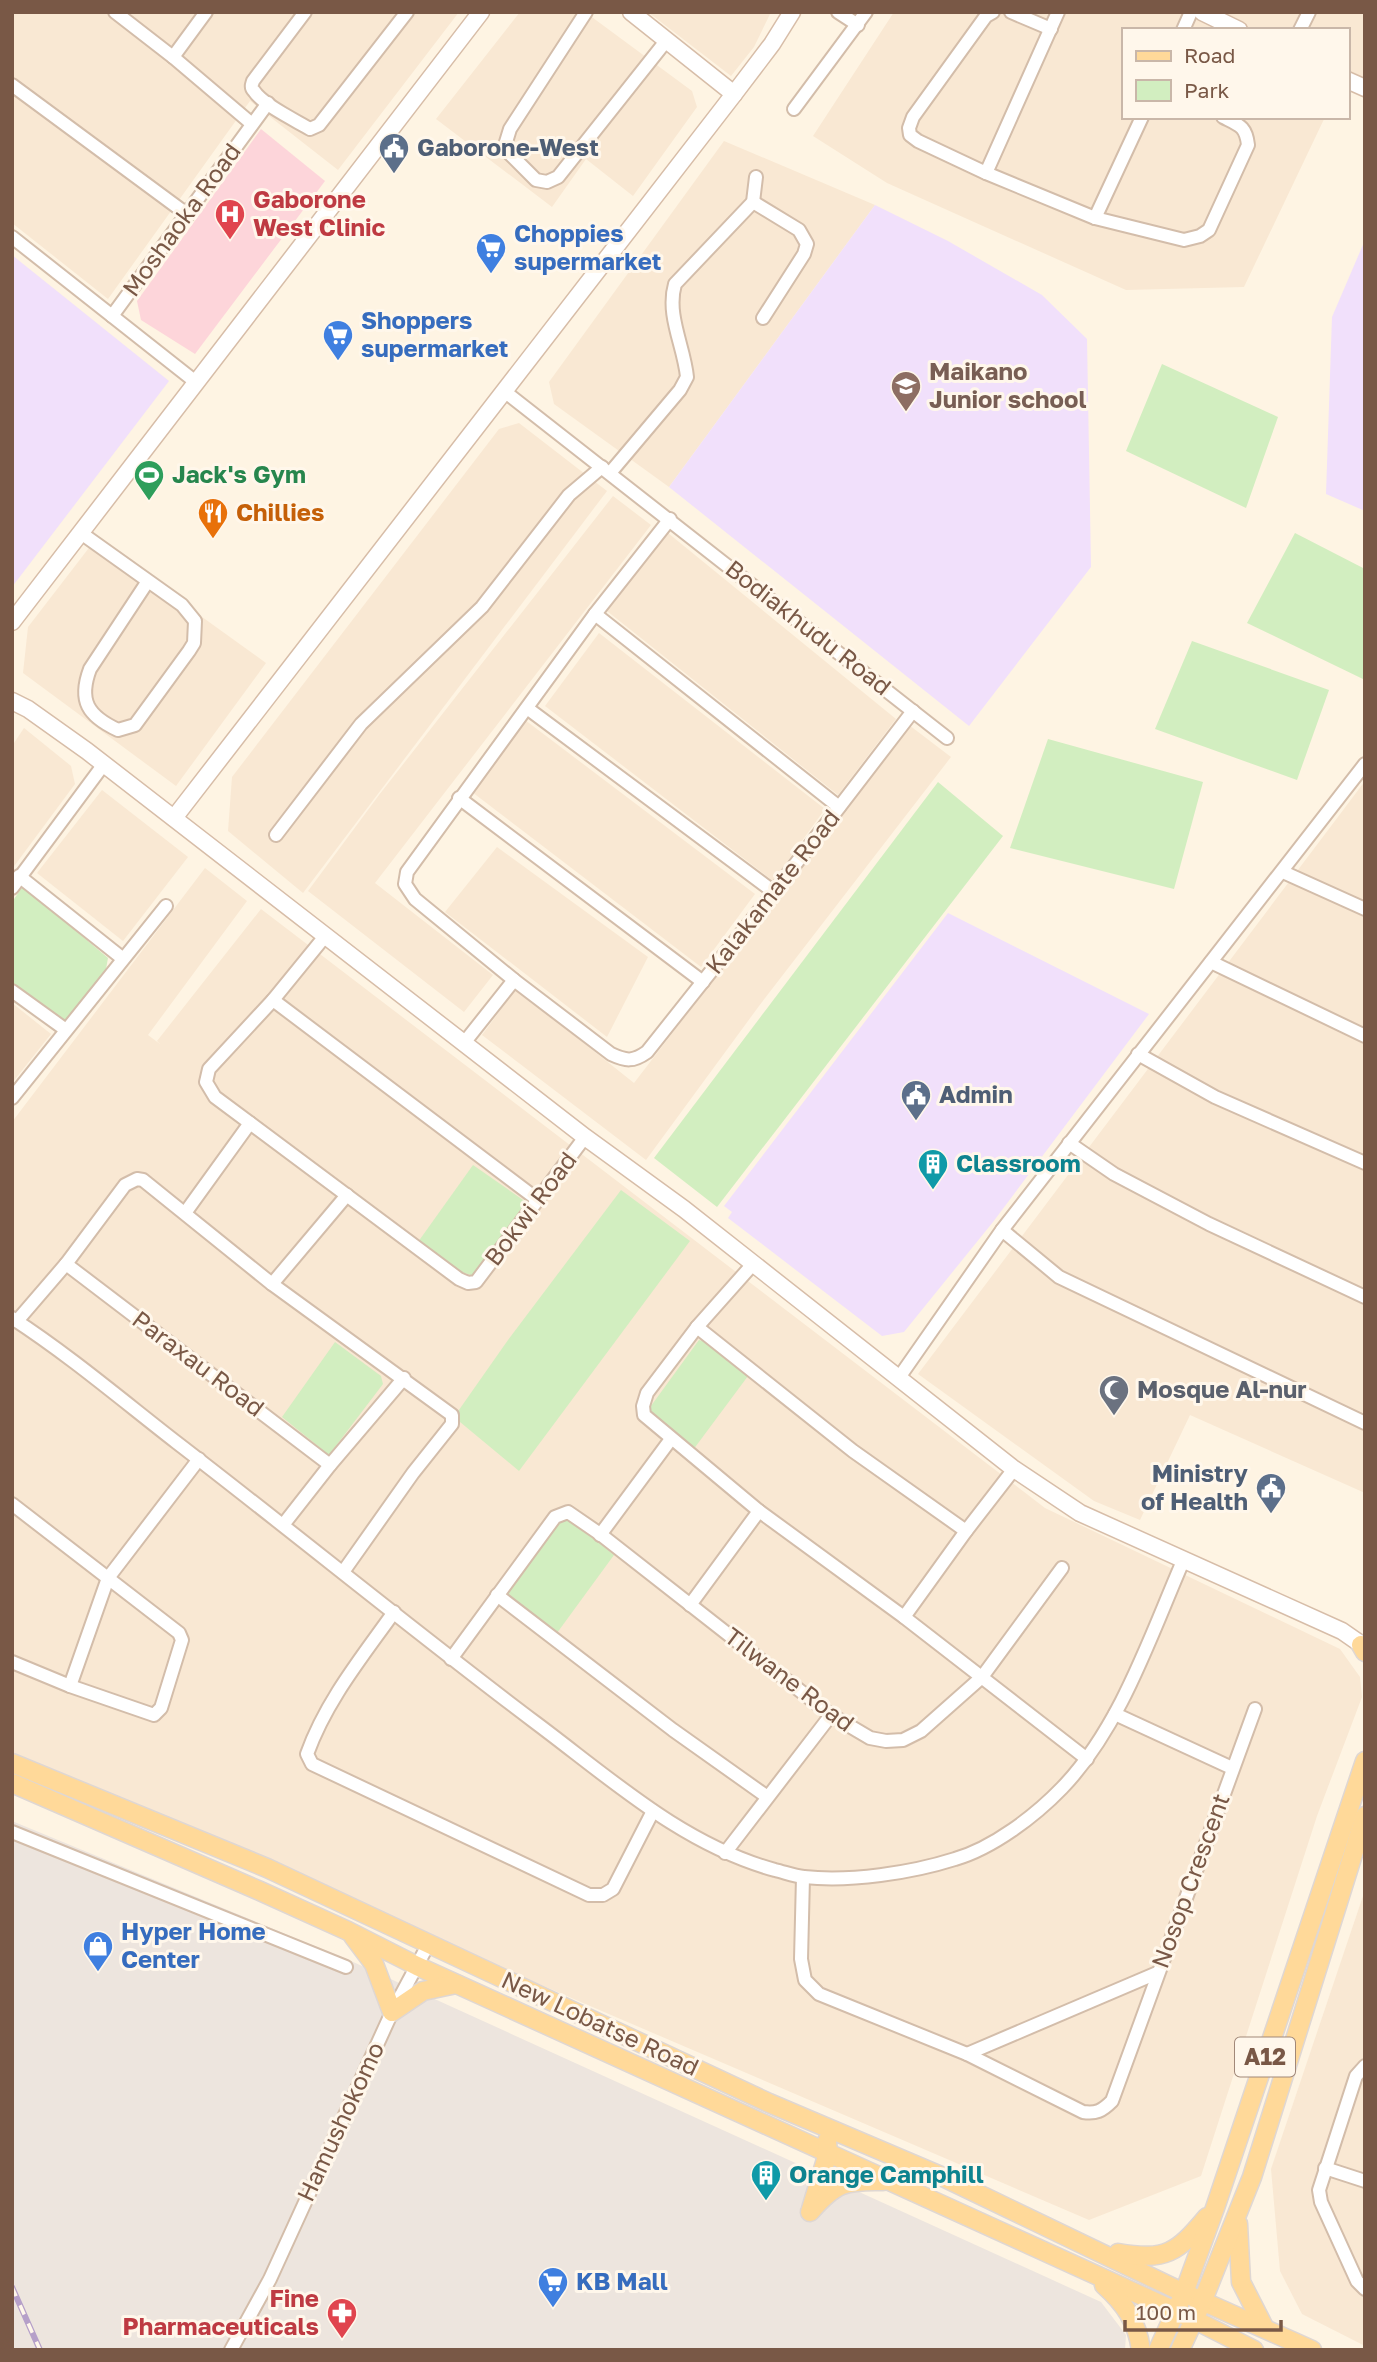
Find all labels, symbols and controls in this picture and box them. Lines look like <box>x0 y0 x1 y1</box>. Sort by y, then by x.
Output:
legend <box>1122 28 1349 119</box>
text: Road <box>1184 42 1235 68</box>
text: Park <box>1184 77 1230 103</box>
public building icon: Gaborone-West <box>377 131 411 175</box>
place label: Gaborone-West <box>417 132 599 161</box>
street label: Moshaoka Road <box>116 137 246 301</box>
place label: Gaborone West Clinic <box>253 184 386 241</box>
hospital icon: Gaborone West Clinic <box>213 197 247 241</box>
place label: Choppies supermarket <box>514 218 661 275</box>
supermarket icon: Choppies supermarket <box>474 231 508 275</box>
place label: Shoppers supermarket <box>361 305 508 362</box>
supermarket icon: Shoppers supermarket <box>321 318 355 362</box>
place label: Maikano Junior school <box>929 356 1086 413</box>
school or university icon: Maikano Junior school <box>889 369 923 413</box>
sports icon: Jack's Gym <box>132 458 166 502</box>
place label: Jack's Gym <box>172 459 306 488</box>
restaurant icon: Chillies <box>196 496 230 540</box>
place label: Chillies <box>236 497 324 526</box>
street label: Bodiakhudu Road <box>720 553 898 700</box>
street label: Kalakamate Road <box>699 803 845 979</box>
public building icon: Admin <box>899 1078 933 1122</box>
place label: Admin <box>939 1079 1013 1108</box>
street label: Bokwi Road <box>478 1145 582 1271</box>
building icon: Classroom <box>916 1147 950 1191</box>
place label: Classroom <box>956 1148 1081 1177</box>
street label: Paraxau Road <box>127 1304 271 1422</box>
mosque icon: Mosque Al-nur <box>1097 1373 1131 1417</box>
place label: Mosque Al-nur <box>1137 1374 1307 1403</box>
place label: Ministry of Health <box>1141 1458 1249 1515</box>
public building icon: Ministry of Health <box>1254 1471 1288 1515</box>
street label: Tilwane Road <box>719 1621 860 1737</box>
street label: Nosop Crescent <box>1145 1789 1235 1972</box>
place label: Hyper Home Center <box>121 1916 266 1973</box>
shop icon: Hyper Home Center <box>81 1929 115 1973</box>
street label: New Lobatse Road <box>497 1964 704 2081</box>
street label: Hamushokomo <box>290 2037 389 2206</box>
road number: A12 <box>1235 2038 1295 2076</box>
building icon: Orange Camphill <box>749 2158 783 2202</box>
place label: Orange Camphill <box>789 2159 984 2188</box>
supermarket icon: KB Mall <box>536 2265 570 2309</box>
place label: KB Mall <box>576 2266 668 2295</box>
place label: Fine Pharmaceuticals <box>123 2283 319 2340</box>
scale bar <box>1125 2288 1281 2332</box>
pharmacy icon: Fine Pharmaceuticals <box>325 2296 359 2340</box>
text: 100 m <box>1136 2299 1196 2325</box>

